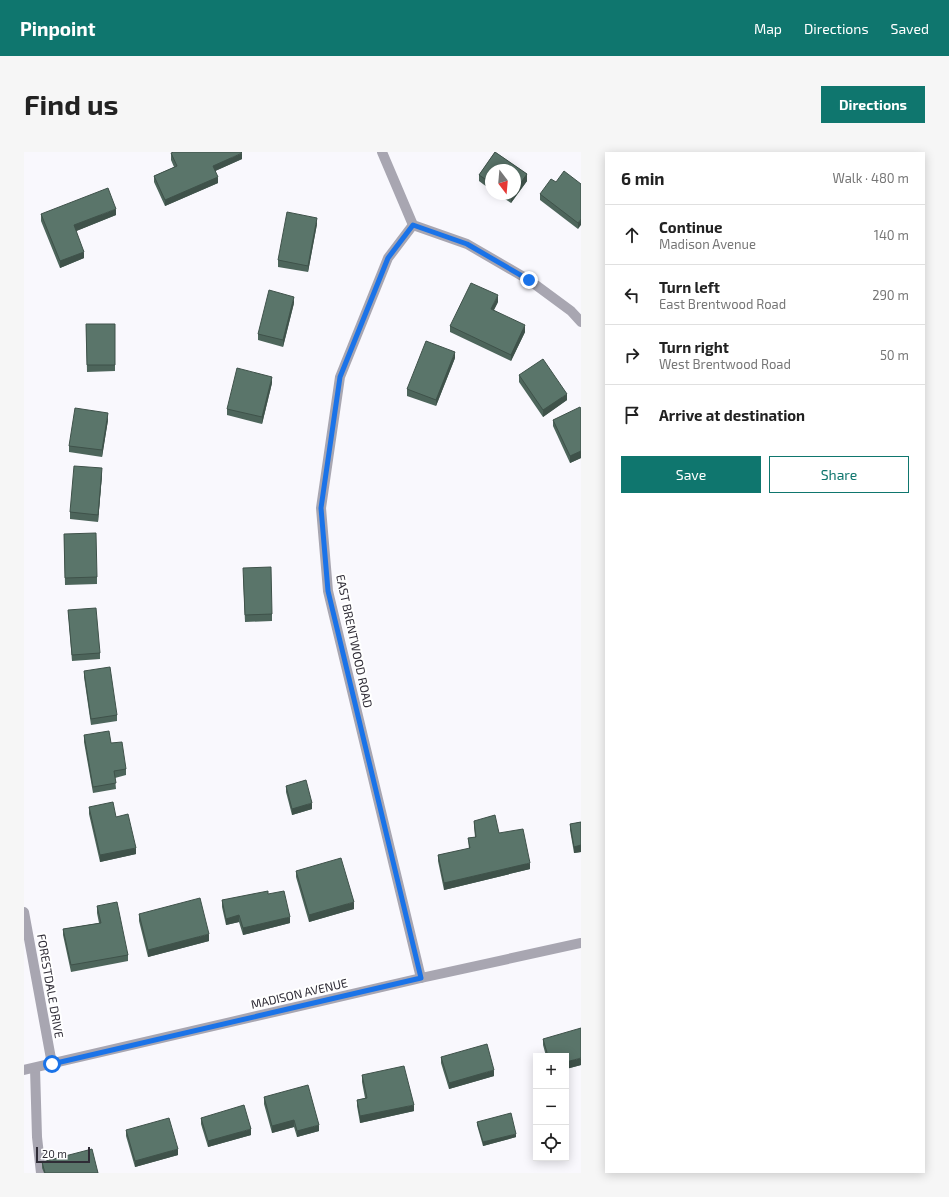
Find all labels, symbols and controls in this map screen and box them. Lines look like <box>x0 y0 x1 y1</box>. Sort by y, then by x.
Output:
text: Pinpoint <box>20 17 95 40</box>
text: Map <box>754 20 782 37</box>
text: Directions <box>804 20 869 37</box>
text: Saved <box>891 20 929 37</box>
button: Directions <box>821 86 925 123</box>
text: Find us <box>24 87 118 121</box>
north arrow <box>485 164 521 200</box>
text: 6 min <box>621 168 665 188</box>
text: Walk · 480 m <box>832 170 909 186</box>
text: Continue <box>659 218 722 236</box>
icon: ahead <box>621 224 643 246</box>
text: 140 m <box>874 227 909 243</box>
text: Madison Avenue <box>659 236 756 252</box>
route end <box>520 271 538 289</box>
text: Turn left <box>659 278 720 296</box>
icon: left <box>621 284 643 306</box>
text: 290 m <box>872 287 909 303</box>
text: East Brentwood Road <box>659 296 786 312</box>
text: Turn right <box>659 338 729 356</box>
icon: right <box>621 344 643 366</box>
text: 50 m <box>880 347 909 363</box>
text: West Brentwood Road <box>659 356 791 372</box>
icon: arrive <box>621 404 643 426</box>
text: Arrive at destination <box>659 406 805 424</box>
button: Save <box>621 456 761 493</box>
button: Share <box>769 456 909 493</box>
street label: EAST BRENTWOOD ROAD <box>334 573 376 709</box>
street label: FORESTDALE DRIVE <box>35 933 67 1040</box>
street label: MADISON AVENUE <box>249 975 349 1011</box>
map controls <box>533 1053 569 1161</box>
button: + <box>533 1053 569 1089</box>
route start <box>43 1055 61 1073</box>
button: − <box>533 1089 569 1125</box>
button: locate <box>533 1125 569 1161</box>
scale bar <box>36 1145 90 1164</box>
text: 20 m <box>42 1147 67 1160</box>

